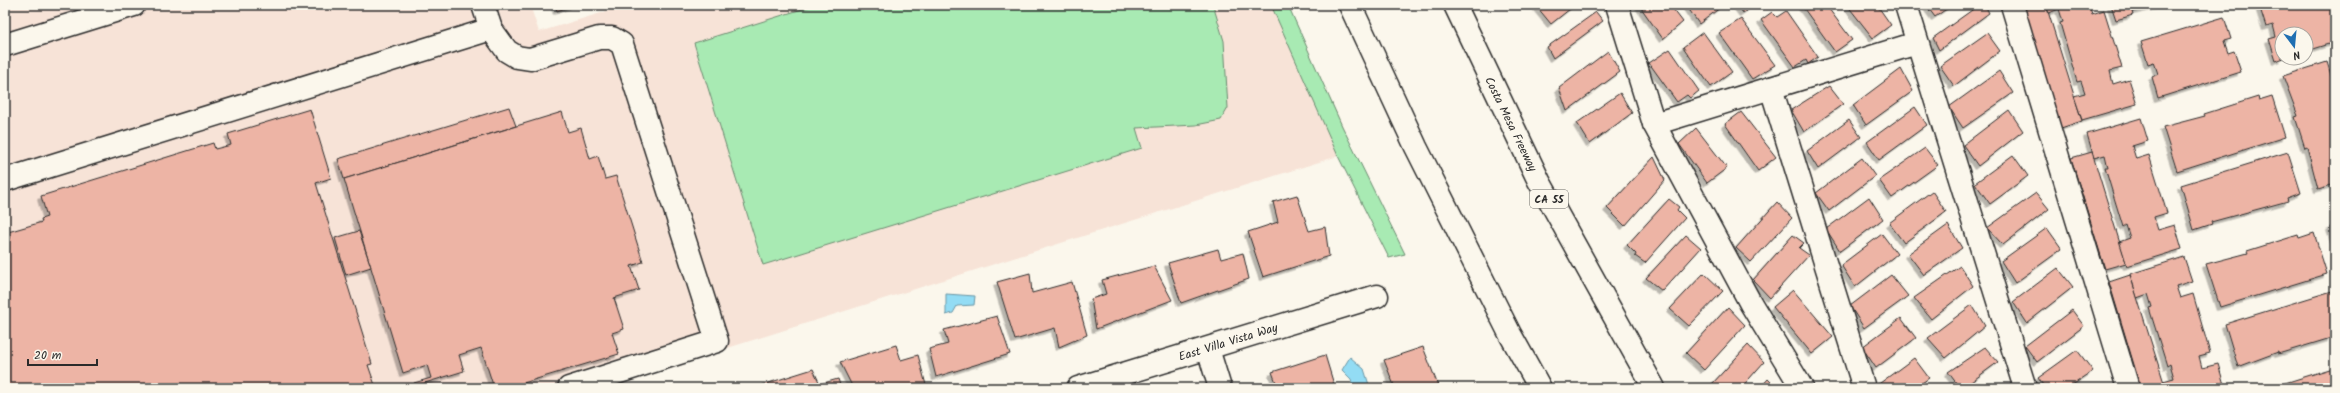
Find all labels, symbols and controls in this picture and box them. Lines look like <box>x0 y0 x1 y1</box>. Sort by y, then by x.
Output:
north arrow <box>2274 26 2314 66</box>
text: N <box>2291 45 2302 64</box>
street label: Costa Mesa Freeway <box>1479 73 1542 175</box>
road number: CA 55 <box>1530 190 1568 208</box>
street label: East Villa Vista Way <box>1176 318 1280 367</box>
scale bar <box>28 341 97 367</box>
text: 20 m <box>34 346 62 365</box>

